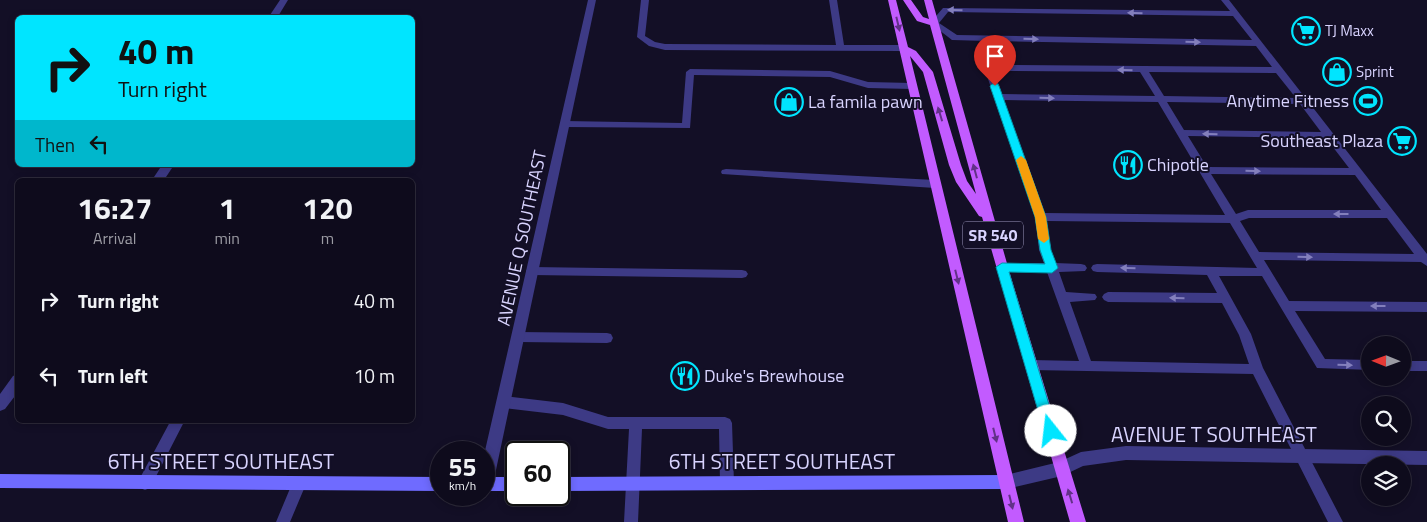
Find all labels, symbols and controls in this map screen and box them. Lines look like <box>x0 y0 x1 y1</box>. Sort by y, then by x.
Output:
one-way arrow <box>946 6 962 14</box>
one-way arrow <box>1126 9 1142 17</box>
one-way arrow <box>894 16 902 31</box>
supermarket icon: TJ Maxx <box>1291 16 1321 46</box>
place label: TJ Maxx <box>1325 19 1374 42</box>
text: 40 m <box>118 24 194 78</box>
icon: right <box>35 35 100 100</box>
pin <box>974 35 1016 86</box>
one-way arrow <box>1023 35 1039 43</box>
one-way arrow <box>1186 38 1202 46</box>
icon: arrive <box>981 42 1009 70</box>
shop icon: Sprint <box>1322 57 1352 87</box>
place label: Sprint <box>1356 60 1395 83</box>
one-way arrow <box>1117 66 1133 74</box>
text: Turn right <box>118 72 207 106</box>
sports icon: Anytime Fitness <box>1353 86 1383 116</box>
shop icon: La famila pawn <box>774 87 804 117</box>
place label: Anytime Fitness <box>1226 87 1349 114</box>
place label: La famila pawn <box>808 88 923 115</box>
one-way arrow <box>1040 94 1056 102</box>
one-way arrow <box>936 107 944 122</box>
supermarket icon: Southeast Plaza <box>1387 126 1417 156</box>
place label: Southeast Plaza <box>1260 127 1383 154</box>
text: Then <box>35 130 75 159</box>
icon: left <box>85 130 113 158</box>
one-way arrow <box>1202 130 1218 138</box>
street label: AVENUE Q SOUTHEAST <box>490 147 553 328</box>
restaurant icon: Chipotle <box>1113 150 1143 180</box>
place label: Chipotle <box>1147 151 1209 178</box>
one-way arrow <box>971 163 979 178</box>
one-way arrow <box>1245 167 1261 175</box>
text: 16:27 <box>77 185 152 231</box>
text: 1 <box>219 185 236 231</box>
text: 120 <box>302 185 353 231</box>
one-way arrow <box>1333 210 1349 218</box>
road number: SR 540 <box>963 222 1023 248</box>
text: Arrival <box>93 226 136 250</box>
text: min <box>214 226 240 250</box>
text: m <box>321 226 334 250</box>
one-way arrow <box>1297 253 1313 261</box>
one-way arrow <box>1120 264 1136 272</box>
one-way arrow <box>953 269 961 284</box>
text: Turn right <box>78 286 159 315</box>
text: 40 m <box>354 286 395 315</box>
icon: right <box>35 287 63 315</box>
one-way arrow <box>1169 294 1185 302</box>
one-way arrow <box>1370 302 1386 310</box>
north arrow <box>1361 336 1411 386</box>
map controls <box>1361 336 1411 506</box>
text: Turn left <box>78 361 148 390</box>
text: 10 m <box>354 361 395 390</box>
restaurant icon: Duke's Brewhouse <box>670 361 700 391</box>
one-way arrow <box>1338 361 1354 369</box>
icon: left <box>35 362 63 390</box>
place label: Duke's Brewhouse <box>704 362 844 389</box>
button: search <box>1361 396 1411 446</box>
position arrow <box>1024 404 1076 456</box>
street label: AVENUE T SOUTHEAST <box>1111 418 1317 450</box>
one-way arrow <box>991 427 999 442</box>
speed limit sign: 60 <box>505 441 570 506</box>
street label: 6TH STREET SOUTHEAST <box>108 445 334 477</box>
street label: 6TH STREET SOUTHEAST <box>669 445 895 477</box>
text: 55 <box>448 448 477 486</box>
button: layers <box>1361 456 1411 506</box>
text: km/h <box>449 476 476 495</box>
one-way arrow <box>1066 488 1073 503</box>
one-way arrow <box>1007 494 1015 509</box>

